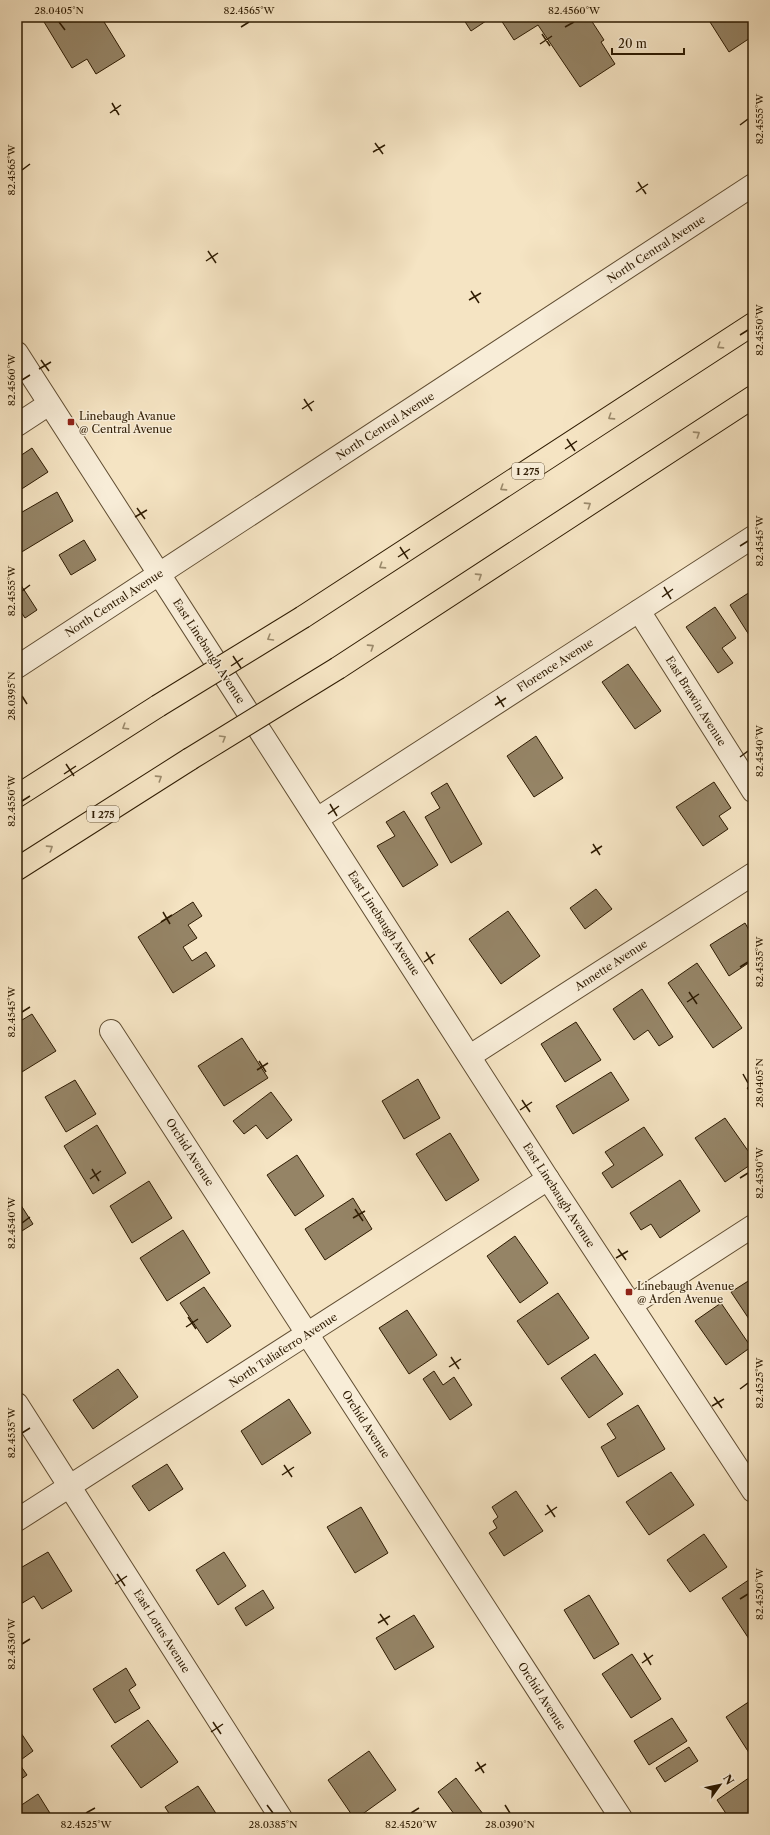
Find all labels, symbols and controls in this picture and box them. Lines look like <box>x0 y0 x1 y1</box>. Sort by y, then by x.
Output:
text: 28.0405°N <box>34 4 84 17</box>
text: 82.4565°W <box>223 4 276 17</box>
text: 82.4560°W <box>548 4 601 17</box>
scale bar <box>612 30 684 56</box>
text: 20 m <box>618 36 647 51</box>
text: 82.4555°W <box>753 93 766 144</box>
text: 82.4565°W <box>5 143 18 196</box>
street label: North Central Avenue <box>604 212 708 286</box>
text: 82.4550°W <box>753 303 766 356</box>
one-way arrow <box>717 341 724 348</box>
text: 82.4560°W <box>5 353 18 406</box>
street label: North Central Avenue <box>333 389 437 463</box>
place label: Linebaugh Avanue @ Central Avenue <box>79 409 176 436</box>
one-way arrow <box>609 412 616 419</box>
marker: Linebaugh Avanue @ Central Avenue <box>66 417 76 427</box>
one-way arrow <box>693 431 700 439</box>
road number: I 275 <box>512 463 544 479</box>
one-way arrow <box>500 483 507 490</box>
one-way arrow <box>584 502 591 510</box>
text: 82.4545°W <box>753 514 766 567</box>
one-way arrow <box>379 561 386 569</box>
text: 82.4555°W <box>5 565 18 616</box>
street label: North Central Avenue <box>62 566 166 640</box>
one-way arrow <box>475 574 482 581</box>
street label: East Linebaugh Avenue <box>170 596 248 706</box>
one-way arrow <box>267 633 274 640</box>
street label: Florence Avenue <box>514 635 596 695</box>
one-way arrow <box>366 645 373 652</box>
street label: East Brawin Avenue <box>663 653 729 749</box>
text: 28.0395°N <box>5 672 18 720</box>
one-way arrow <box>122 723 129 730</box>
text: 82.4540°W <box>753 724 766 777</box>
one-way arrow <box>219 736 226 743</box>
text: 82.4550°W <box>5 774 18 827</box>
one-way arrow <box>155 776 162 783</box>
road number: I 275 <box>87 806 119 822</box>
one-way arrow <box>46 845 53 853</box>
street label: East Linebaugh Avenue <box>345 868 423 978</box>
street label: Annette Avenue <box>571 936 650 994</box>
text: 82.4535°W <box>753 936 766 987</box>
text: 82.4545°W <box>5 985 18 1038</box>
text: 28.0405°N <box>753 1058 766 1108</box>
street label: Orchid Avenue <box>163 1116 217 1188</box>
street label: East Linebaugh Avenue <box>520 1140 598 1250</box>
text: 82.4530°W <box>753 1146 766 1199</box>
text: 82.4540°W <box>5 1196 18 1249</box>
place label: Linebaugh Avenue @ Arden Avenue <box>637 1279 734 1306</box>
marker: Linebaugh Avenue @ Arden Avenue <box>624 1287 634 1297</box>
street label: North Taliaferro Avenue <box>226 1310 340 1390</box>
text: 82.4525°W <box>753 1356 766 1408</box>
street label: Orchid Avenue <box>339 1388 393 1460</box>
text: 82.4535°W <box>5 1407 18 1458</box>
text: 82.4520°W <box>753 1567 766 1620</box>
street label: East Lotus Avenue <box>131 1587 193 1675</box>
text: 82.4530°W <box>5 1617 18 1670</box>
street label: Orchid Avenue <box>515 1660 569 1732</box>
north arrow <box>700 1765 740 1805</box>
text: N <box>720 1772 737 1788</box>
text: 82.4525°W <box>61 1818 113 1831</box>
text: 28.0385°N <box>249 1818 297 1831</box>
text: 82.4520°W <box>385 1818 438 1831</box>
text: 28.0390°N <box>485 1818 535 1831</box>

